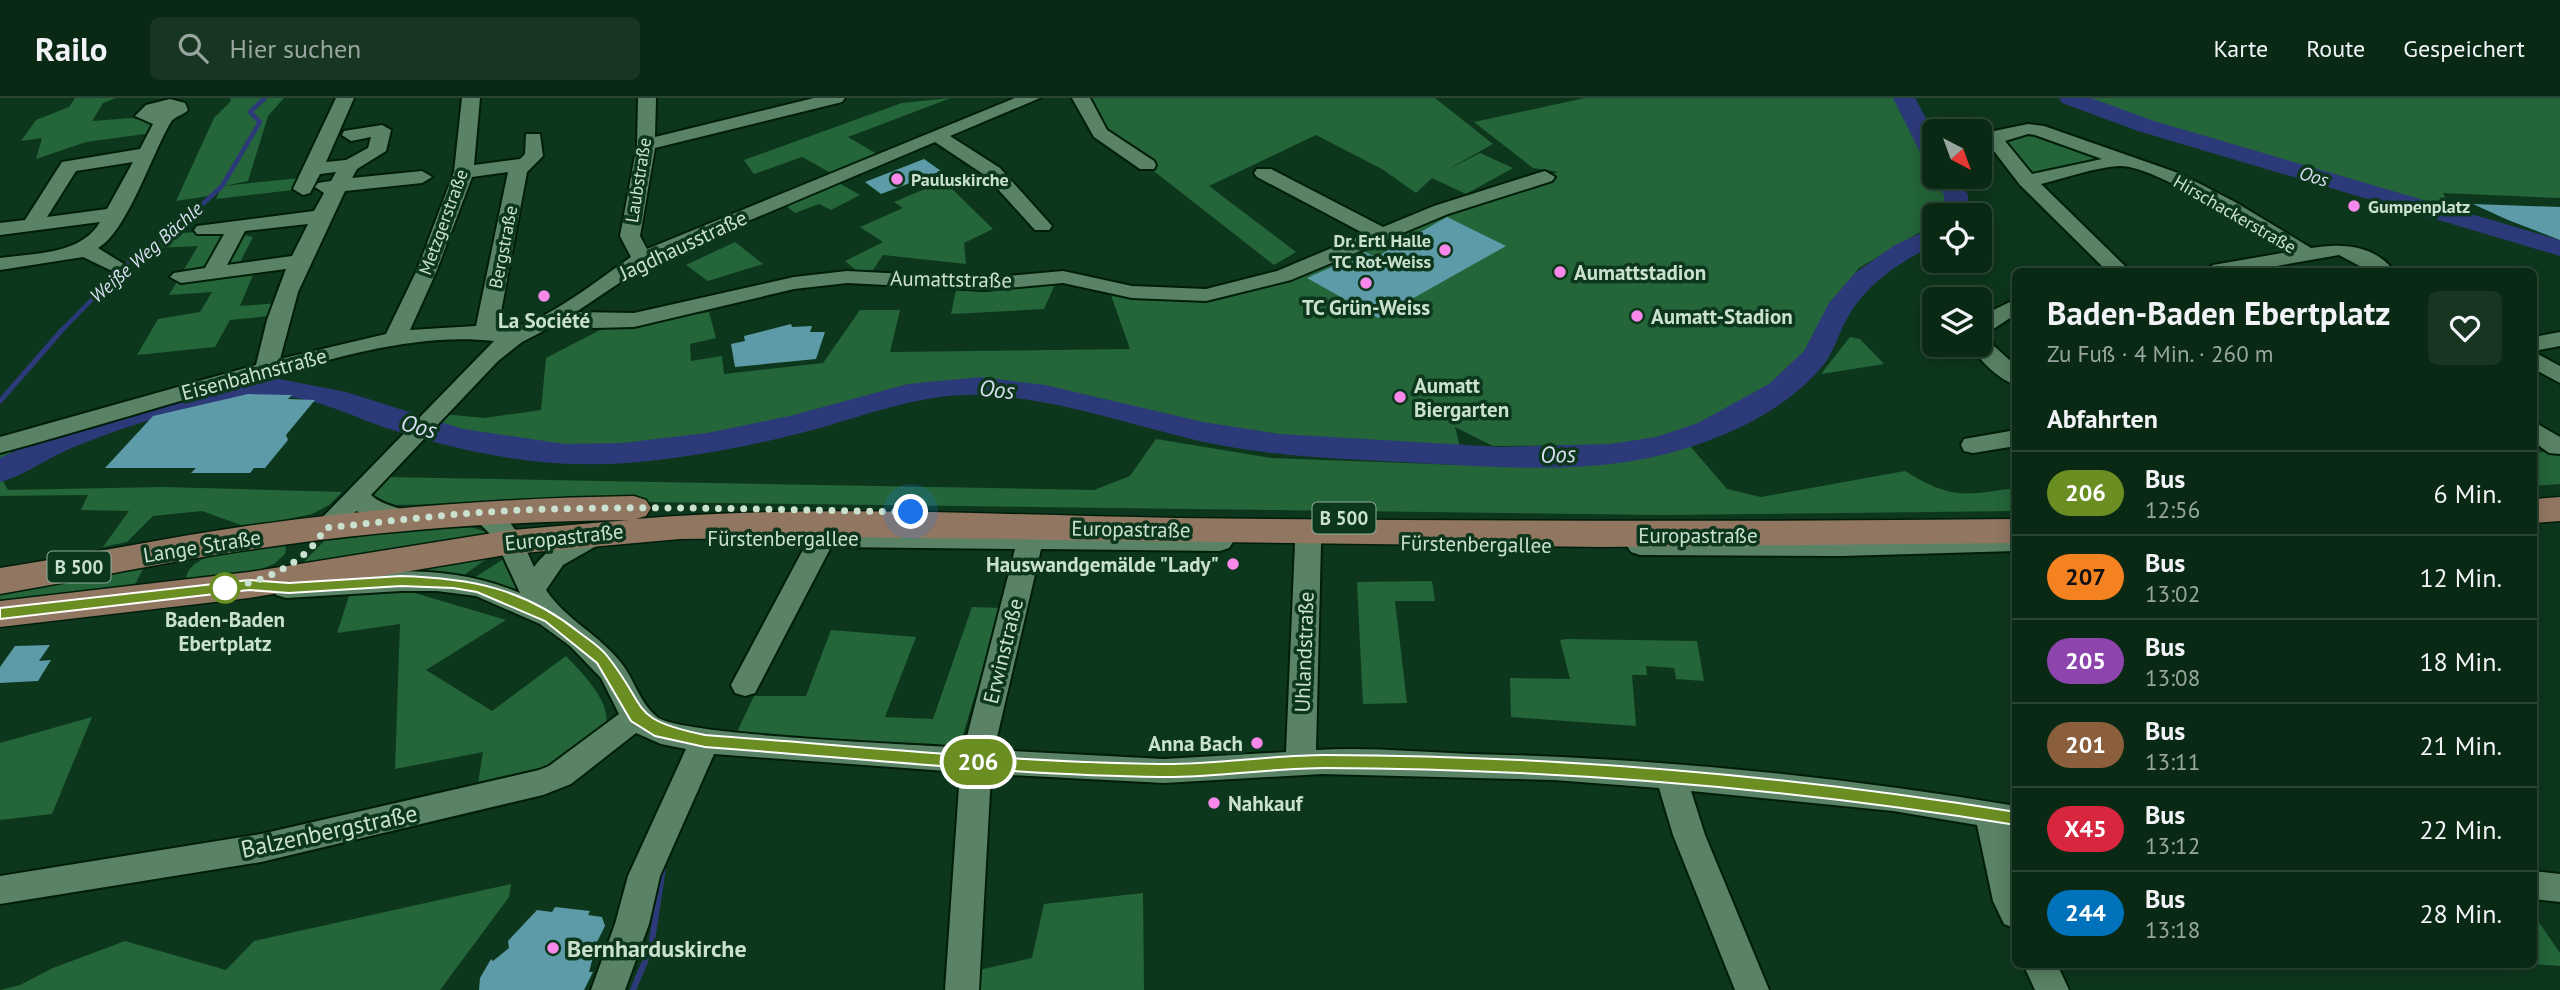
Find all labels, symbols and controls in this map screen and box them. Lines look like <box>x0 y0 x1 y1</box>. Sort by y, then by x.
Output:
search box <box>150 17 640 80</box>
text: Railo <box>35 27 108 70</box>
icon: search <box>174 29 212 67</box>
text: Hier suchen <box>230 32 361 65</box>
text: Karte <box>2213 33 2268 64</box>
text: Route <box>2306 33 2365 64</box>
text: Gespeichert <box>2403 33 2525 64</box>
north arrow <box>1922 119 1992 189</box>
map controls <box>1922 119 1992 357</box>
street label: Laubstraße <box>620 136 656 224</box>
water label: Oos <box>2296 160 2332 192</box>
street label: Metzgerstraße <box>413 166 473 278</box>
place label: Pauluskirche <box>911 168 1009 191</box>
street label: Hirschackerstraße <box>2170 170 2300 258</box>
marker: Pauluskirche <box>889 171 905 187</box>
place label: Gumpenplatz <box>2368 195 2470 218</box>
water label: Weiße Weg Bächle <box>85 196 208 308</box>
marker: Gumpenplatz <box>2346 198 2362 214</box>
button: locate <box>1922 203 1992 273</box>
street label: Bergstraße <box>484 204 522 290</box>
street label: Jagdhausstraße <box>614 204 751 287</box>
place label: Dr. Ertl Halle TC Rot-Weiss <box>1332 229 1431 273</box>
marker: Dr. Ertl Halle TC Rot-Weiss <box>1437 242 1453 258</box>
place label: Aumattstadion <box>1574 259 1706 286</box>
street label: Aumattstraße <box>890 264 1012 294</box>
marker: Aumattstadion <box>1552 264 1568 280</box>
marker: TC Grün-Weiss <box>1358 275 1374 291</box>
button: layers <box>1922 287 1992 357</box>
marker: La Société <box>536 288 552 304</box>
text: Baden-Baden Ebertplatz <box>2047 291 2390 334</box>
button: heart <box>2428 291 2502 365</box>
place label: TC Grün-Weiss <box>1302 294 1430 321</box>
place label: Aumatt-Stadion <box>1651 303 1793 330</box>
place label: La Société <box>498 307 590 334</box>
marker: Aumatt-Stadion <box>1629 308 1645 324</box>
text: Zu Fuß · 4 Min. · 260 m <box>2047 339 2273 368</box>
street label: Eisenbahnstraße <box>178 342 330 406</box>
place label: Aumatt Biergarten <box>1414 372 1509 423</box>
water label: Oos <box>978 373 1017 405</box>
marker: Aumatt Biergarten <box>1392 389 1408 405</box>
text: Abfahrten <box>2047 402 2158 435</box>
water label: Oos <box>398 407 441 445</box>
water label: Oos <box>1540 439 1577 469</box>
text: Bus <box>2145 462 2185 495</box>
text: 206 <box>2065 477 2106 508</box>
text: 6 Min. <box>2434 477 2502 510</box>
your location <box>893 494 928 529</box>
text: 12:56 <box>2145 495 2200 524</box>
road number: B 500 <box>1312 502 1376 534</box>
street label: Europastraße <box>1071 514 1191 544</box>
street label: Europastraße <box>503 517 625 557</box>
street label: Europastraße <box>1638 522 1758 549</box>
street label: Lange Straße <box>141 523 263 569</box>
street label: Fürstenbergallee <box>707 525 859 552</box>
street label: Fürstenbergallee <box>1400 529 1552 559</box>
text: Bus <box>2145 546 2185 579</box>
place label: Hauswandgemälde "Lady" <box>986 551 1219 578</box>
road number: B 500 <box>48 552 110 582</box>
marker: Hauswandgemälde "Lady" <box>1225 556 1241 572</box>
text: 207 <box>2065 561 2106 592</box>
text: 12 Min. <box>2419 561 2502 594</box>
marker: Baden-Baden Ebertplatz <box>210 573 240 603</box>
text: 13:02 <box>2145 579 2200 608</box>
street label: Uhlandstraße <box>1288 591 1320 713</box>
street label: Erwinstraße <box>977 596 1029 706</box>
place label: Baden-Baden Ebertplatz <box>165 606 285 657</box>
text: Bus <box>2145 630 2185 663</box>
text: 205 <box>2065 645 2106 676</box>
text: 18 Min. <box>2419 645 2502 678</box>
text: 13:08 <box>2145 663 2200 692</box>
text: Bus <box>2145 714 2185 747</box>
text: 201 <box>2065 729 2106 760</box>
text: 21 Min. <box>2419 729 2502 762</box>
place label: Anna Bach <box>1148 730 1243 757</box>
marker: Anna Bach <box>1249 735 1265 751</box>
line badge: 206 <box>938 739 1018 785</box>
text: 206 <box>958 746 998 777</box>
text: 13:11 <box>2145 747 2200 776</box>
place label: Nahkauf <box>1228 790 1304 817</box>
marker: Nahkauf <box>1206 795 1222 811</box>
street label: Balzenbergstraße <box>238 797 420 865</box>
text: Bus <box>2145 798 2185 831</box>
text: X45 <box>2064 813 2107 844</box>
text: 22 Min. <box>2419 813 2502 846</box>
text: 13:12 <box>2145 831 2200 860</box>
text: Bus <box>2145 882 2185 915</box>
text: 244 <box>2065 897 2106 928</box>
text: 28 Min. <box>2419 897 2502 930</box>
text: 13:18 <box>2145 915 2200 944</box>
place label: Bernharduskirche <box>567 933 747 964</box>
marker: Bernharduskirche <box>545 940 561 956</box>

